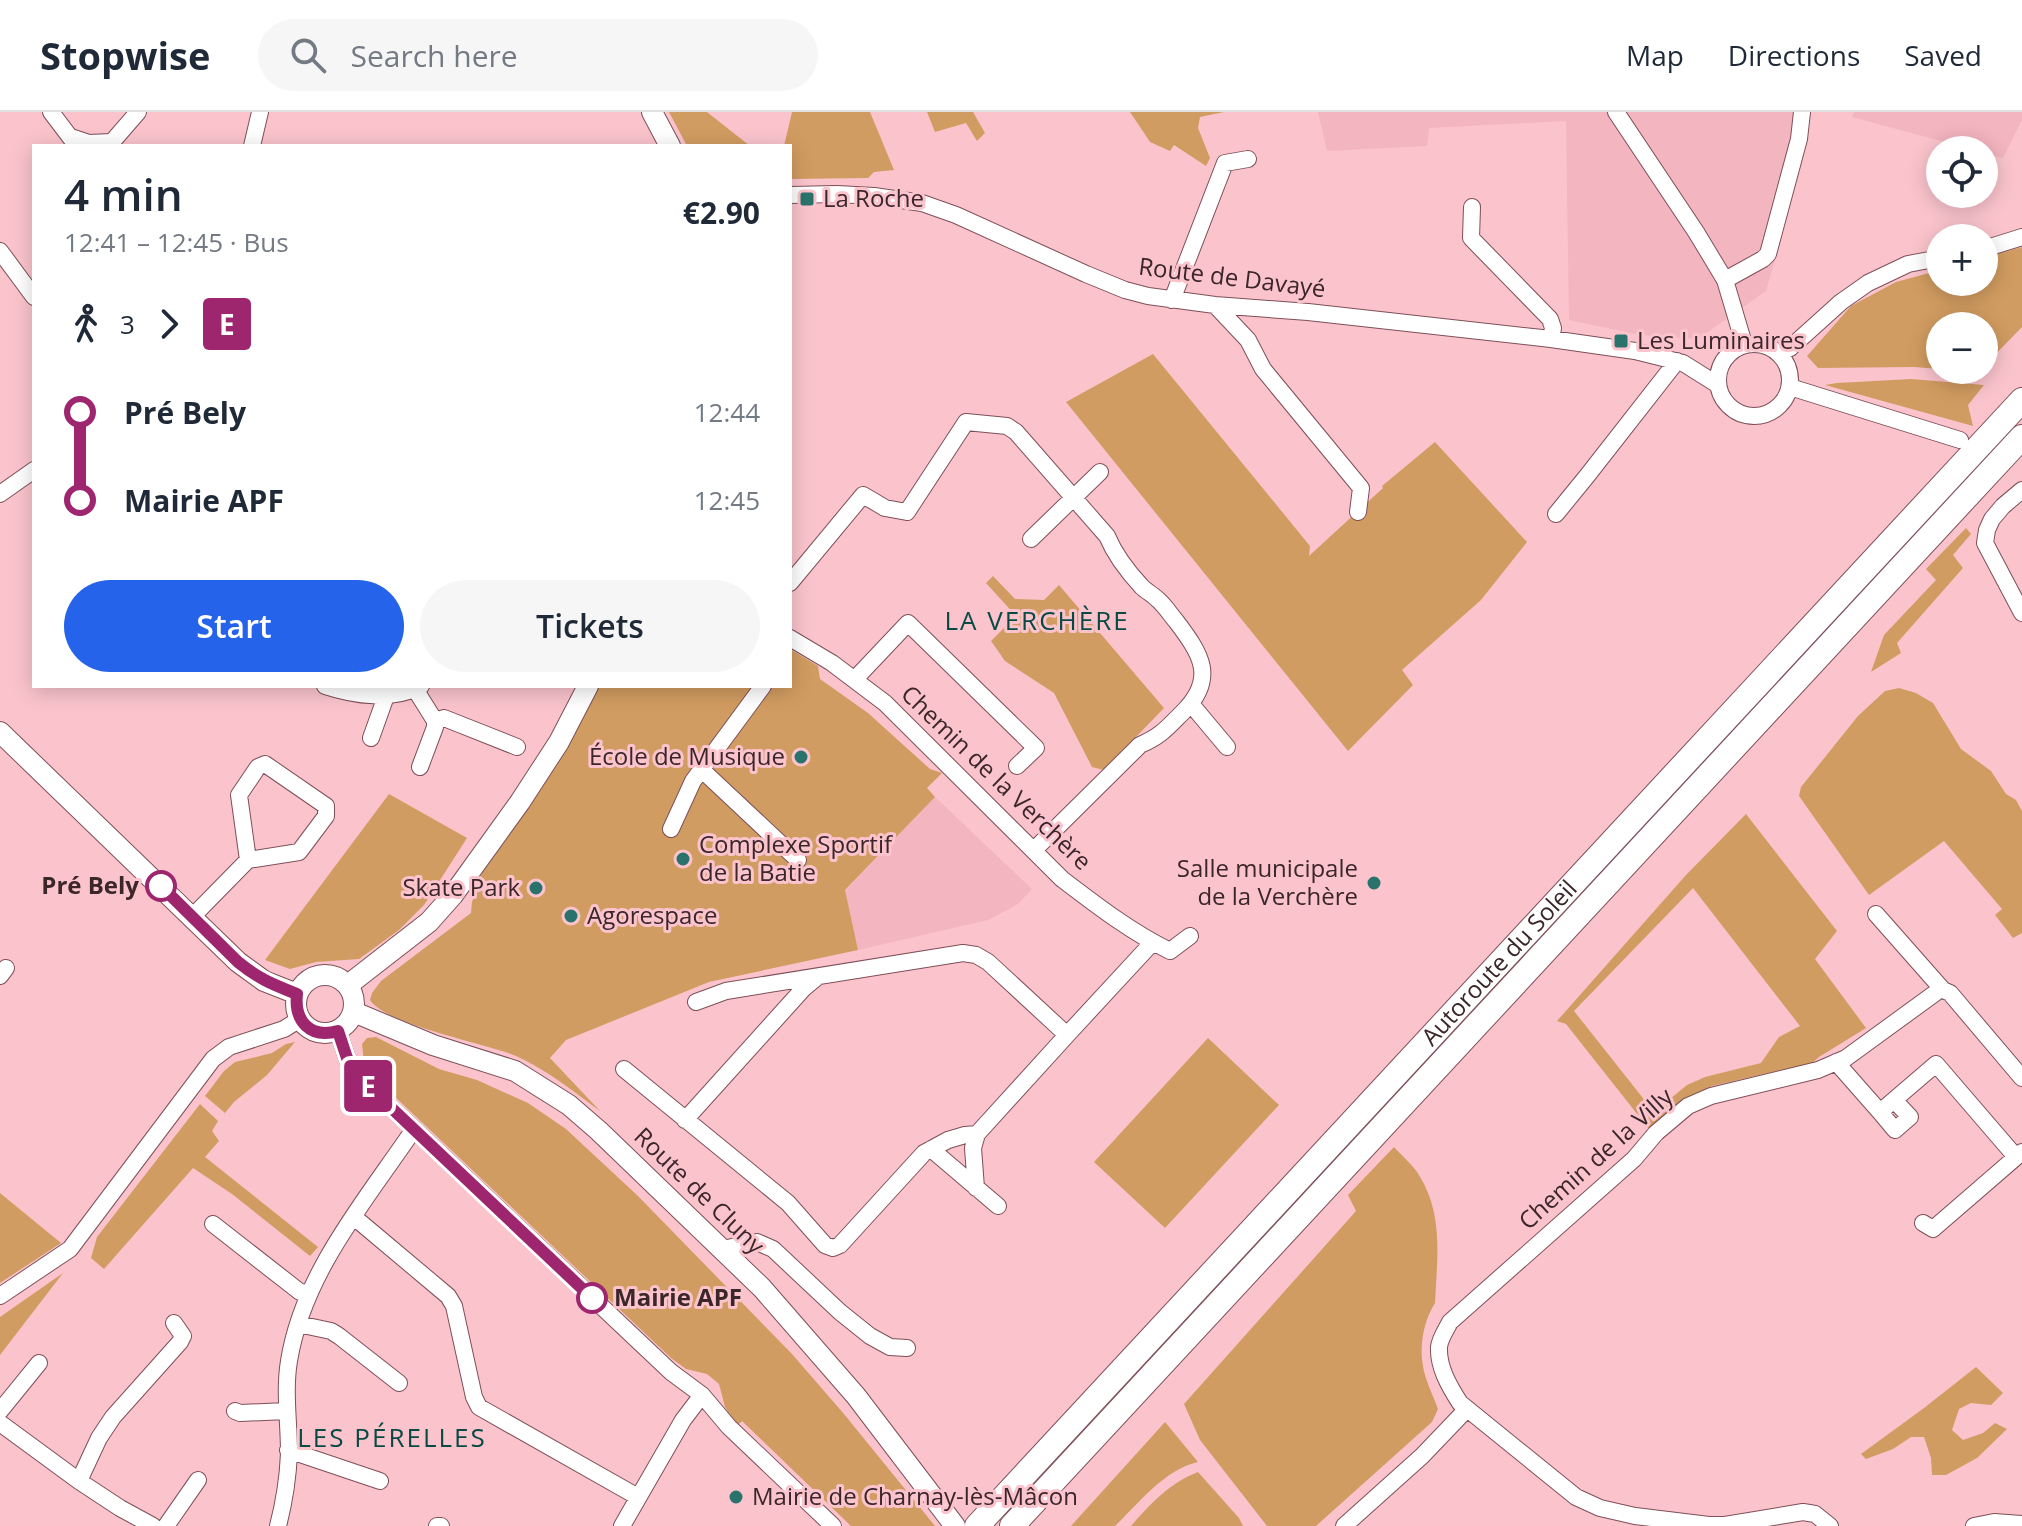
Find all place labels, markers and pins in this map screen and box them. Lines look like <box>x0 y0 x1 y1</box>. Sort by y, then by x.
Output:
place label: La Roche <box>823 181 924 214</box>
marker: La Roche <box>798 190 816 208</box>
place label: Les Luminaires <box>1637 323 1805 356</box>
marker: Les Luminaires <box>1612 332 1630 350</box>
place label: École de Musique <box>589 739 785 772</box>
marker: École de Musique <box>792 748 810 766</box>
place label: Complexe Sportif de la Batie <box>699 827 894 888</box>
marker: Complexe Sportif de la Batie <box>674 850 692 868</box>
place label: Salle municipale de la Verchère <box>1177 851 1358 912</box>
place label: Pré Bely <box>41 868 139 901</box>
place label: Skate Park <box>402 870 520 903</box>
marker: Pré Bely <box>146 871 176 901</box>
marker: Salle municipale de la Verchère <box>1365 874 1383 892</box>
marker: Skate Park <box>527 879 545 897</box>
place label: Agorespace <box>587 898 717 931</box>
marker: Agorespace <box>562 907 580 925</box>
place label: Mairie APF <box>614 1280 742 1313</box>
marker: Mairie APF <box>577 1283 607 1313</box>
place label: Mairie de Charnay-lès-Mâcon <box>752 1479 1078 1512</box>
marker: Mairie de Charnay-lès-Mâcon <box>727 1488 745 1506</box>

